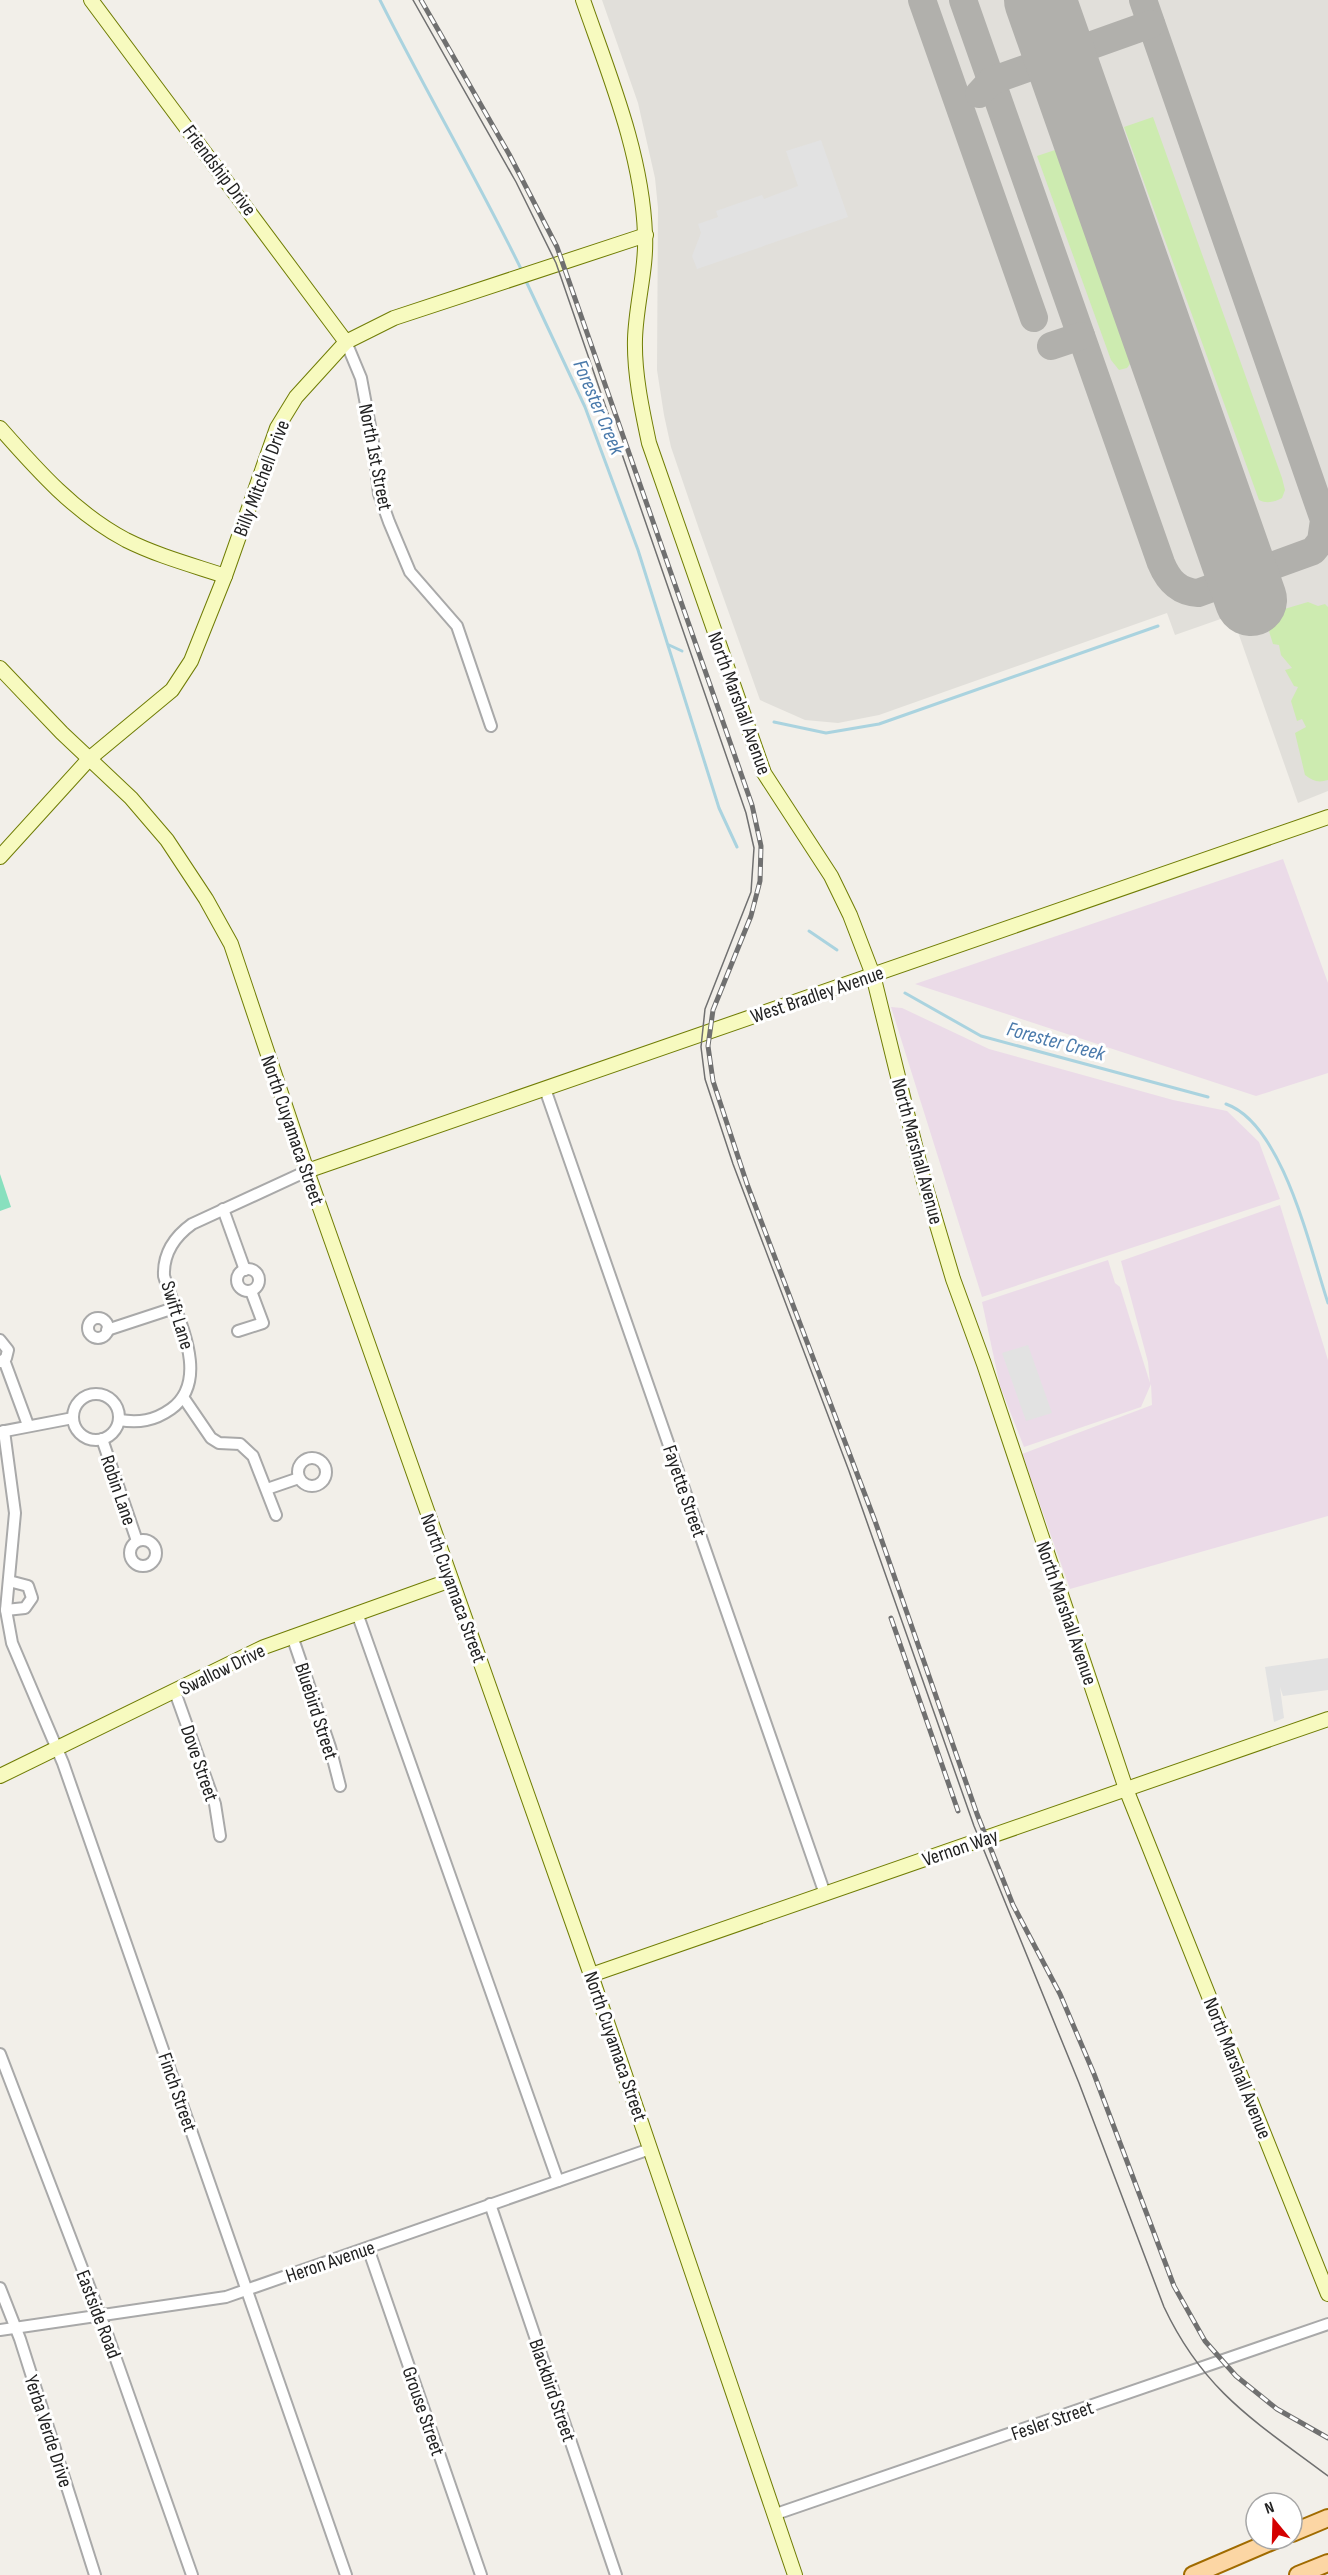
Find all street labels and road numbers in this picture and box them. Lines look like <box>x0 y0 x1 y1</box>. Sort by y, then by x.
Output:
street label: Friendship Drive <box>177 120 261 221</box>
street label: North 1st Street <box>353 402 397 512</box>
street label: Billy Mitchell Drive <box>229 417 295 540</box>
street label: North Marshall Avenue <box>702 629 776 778</box>
street label: West Bradley Avenue <box>748 961 887 1029</box>
street label: North Cuyamaca Street <box>255 1052 329 1208</box>
street label: North Marshall Avenue <box>886 1076 948 1227</box>
street label: Swift Lane <box>155 1278 199 1352</box>
street label: Fayette Street <box>657 1442 711 1541</box>
street label: Robin Lane <box>95 1452 141 1529</box>
street label: North Cuyamaca Street <box>415 1511 491 1666</box>
street label: North Marshall Avenue <box>1030 1538 1102 1688</box>
street label: Swallow Drive <box>176 1639 269 1701</box>
street label: Bluebird Street <box>289 1660 343 1763</box>
street label: Dove Street <box>175 1722 223 1805</box>
street label: Vernon Way <box>919 1824 1002 1872</box>
street label: North Cuyamaca Street <box>578 1968 652 2124</box>
street label: North Marshall Avenue <box>1198 1994 1276 2143</box>
street label: Finch Street <box>152 2050 202 2135</box>
street label: Heron Avenue <box>283 2236 378 2288</box>
street label: Eastside Road <box>70 2267 126 2362</box>
street label: Blackbird Street <box>523 2336 581 2445</box>
street label: Grouse Street <box>397 2364 449 2459</box>
street label: Yerba Verde Drive <box>19 2372 77 2490</box>
street label: Fesler Street <box>1008 2396 1097 2446</box>

